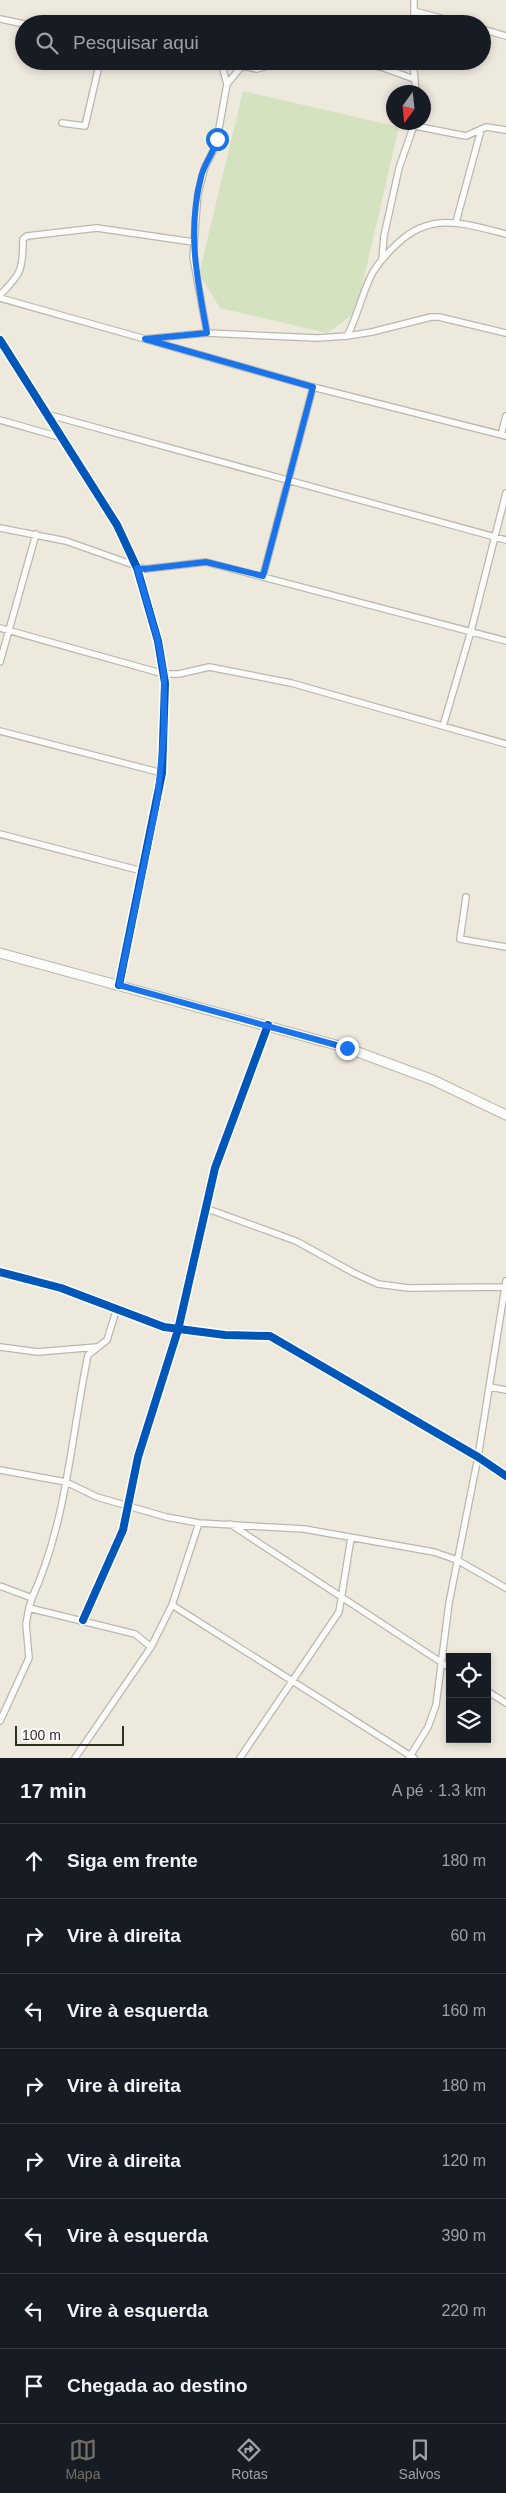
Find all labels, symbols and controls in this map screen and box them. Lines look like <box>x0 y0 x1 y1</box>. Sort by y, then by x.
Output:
search box <box>15 15 491 70</box>
icon: search <box>33 29 61 57</box>
text: Pesquisar aqui <box>73 32 199 53</box>
north arrow <box>386 85 431 130</box>
route start <box>206 128 229 151</box>
route end <box>336 1037 359 1060</box>
map controls <box>446 1653 491 1743</box>
button: locate <box>446 1653 491 1698</box>
button: layers <box>446 1698 491 1743</box>
scale bar <box>15 1723 124 1746</box>
text: 100 m <box>22 1727 61 1743</box>
text: 17 min <box>20 1779 87 1802</box>
text: A pé · 1.3 km <box>392 1782 486 1799</box>
icon: ahead <box>20 1847 48 1875</box>
text: Siga em frente <box>67 1850 198 1871</box>
text: 180 m <box>442 1852 486 1869</box>
icon: right <box>20 1922 48 1950</box>
text: Vire à direita <box>67 1925 181 1946</box>
text: 60 m <box>450 1927 486 1944</box>
icon: left <box>20 1997 48 2025</box>
text: Vire à esquerda <box>67 2000 208 2021</box>
text: 160 m <box>442 2002 486 2019</box>
icon: right <box>20 2072 48 2100</box>
text: Vire à direita <box>67 2075 181 2096</box>
text: 180 m <box>442 2077 486 2094</box>
icon: right <box>20 2147 48 2175</box>
text: Vire à direita <box>67 2150 181 2171</box>
text: 120 m <box>442 2152 486 2169</box>
icon: left <box>20 2222 48 2250</box>
text: Vire à esquerda <box>67 2225 208 2246</box>
text: 390 m <box>442 2227 486 2244</box>
icon: left <box>20 2297 48 2325</box>
text: Vire à esquerda <box>67 2300 208 2321</box>
text: 220 m <box>442 2302 486 2319</box>
icon: arrive <box>20 2372 48 2400</box>
text: Chegada ao destino <box>67 2375 248 2396</box>
tab: Mapa <box>65 2436 100 2482</box>
tab: Rotas <box>231 2436 268 2482</box>
tab: Salvos <box>399 2436 441 2482</box>

